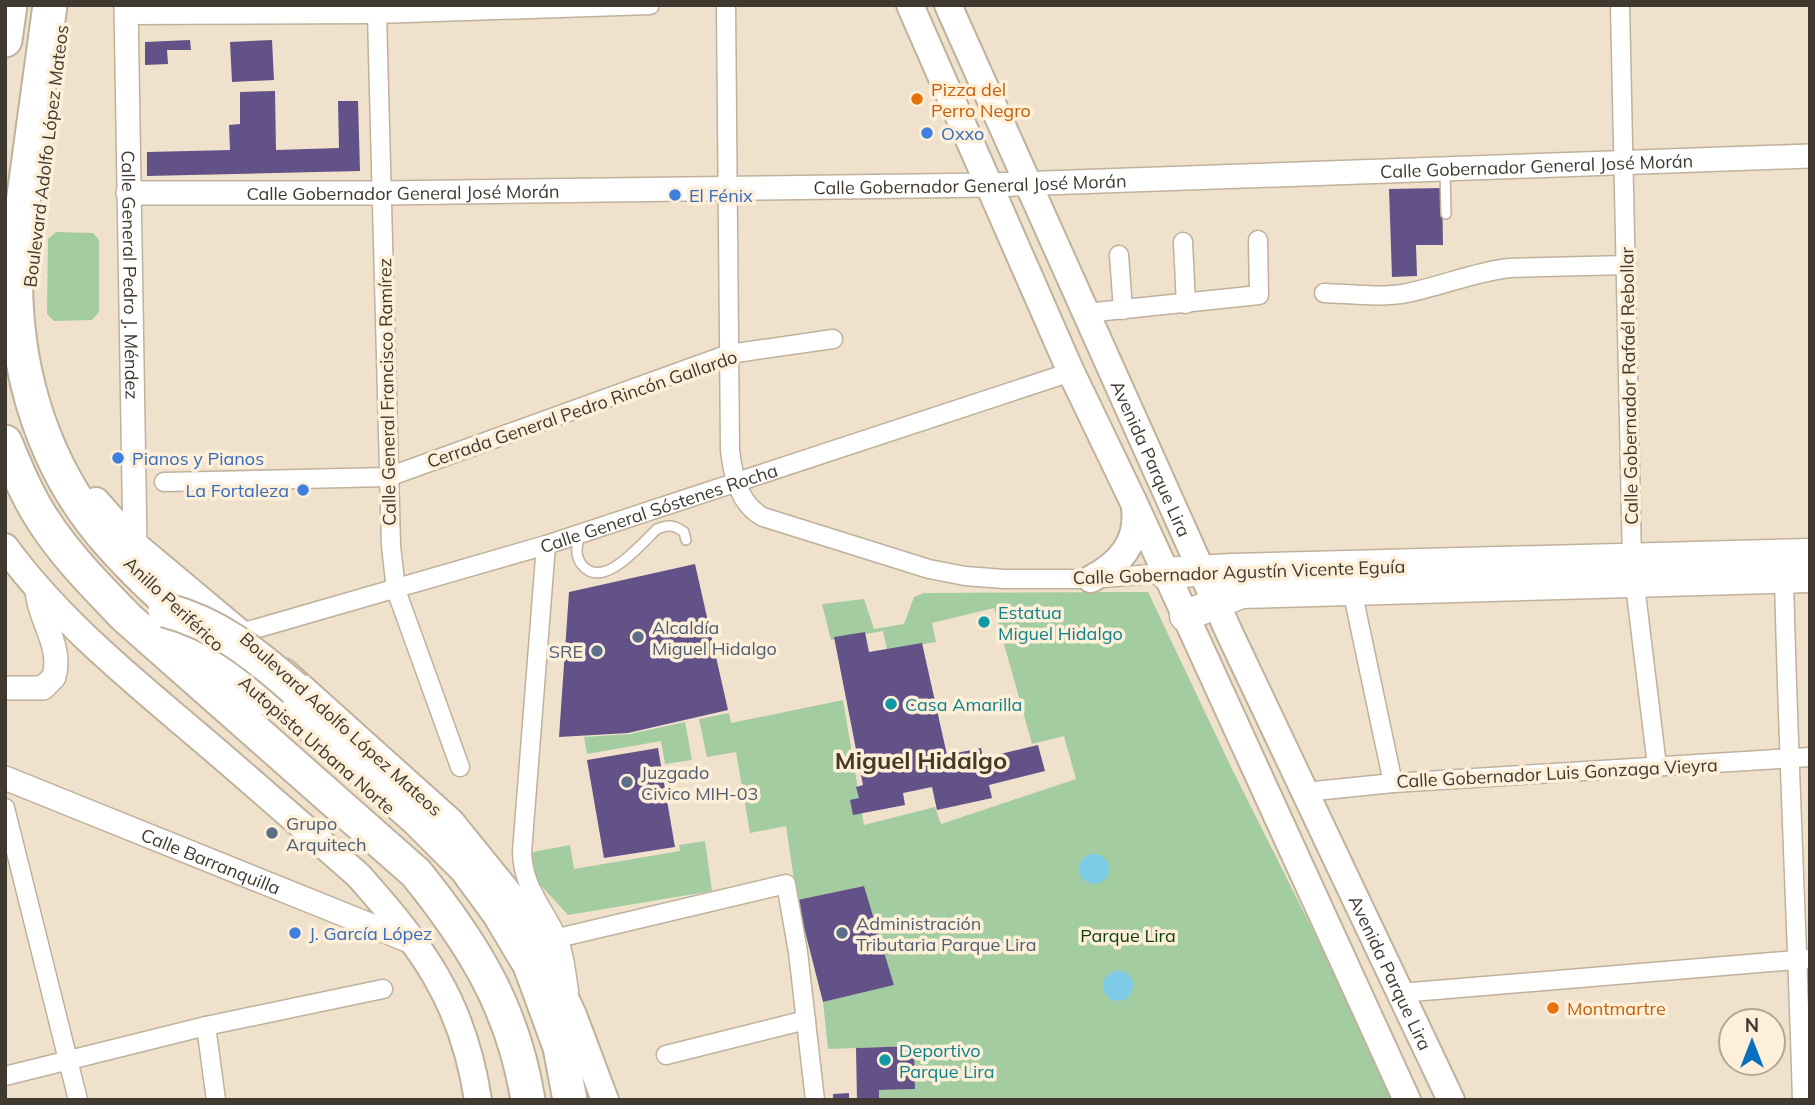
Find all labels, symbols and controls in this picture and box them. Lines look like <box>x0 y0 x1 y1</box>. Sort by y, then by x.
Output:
street label: Boulevard Adolfo López Mateos <box>18 23 74 289</box>
place label: Pizza del Perro Negro <box>931 78 1031 122</box>
marker: Pizza del Perro Negro <box>909 91 925 107</box>
place label: Oxxo <box>941 122 984 145</box>
marker: Oxxo <box>919 125 935 141</box>
street label: Calle Gobernador General José Morán <box>1380 149 1694 183</box>
street label: Calle General Pedro J. Méndez <box>117 150 144 400</box>
street label: Calle Gobernador General José Morán <box>813 169 1127 199</box>
street label: Calle Gobernador General José Morán <box>246 179 560 205</box>
place label: El Fénix <box>689 184 753 207</box>
marker: El Fénix <box>667 187 683 203</box>
street label: Calle Gobernador Rafaél Rebollar <box>1615 246 1643 525</box>
street label: Calle General Francisco Ramírez <box>373 258 401 526</box>
street label: Cerrada General Pedro Rincón Gallardo <box>424 345 740 473</box>
street label: Avenida Parque Lira <box>1106 377 1196 540</box>
place label: Pianos y Pianos <box>132 447 264 470</box>
marker: Pianos y Pianos <box>110 450 126 466</box>
street label: Calle General Sóstenes Rocha <box>537 458 780 558</box>
place label: La Fortaleza <box>185 479 289 502</box>
marker: La Fortaleza <box>295 482 311 498</box>
street label: Anillo Periférico <box>119 552 229 656</box>
street label: Calle Gobernador Agustín Vicente Eguía <box>1072 555 1406 589</box>
place label: Estatua Miguel Hidalgo <box>998 601 1123 645</box>
marker: Estatua Miguel Hidalgo <box>976 614 992 630</box>
place label: Alcaldía Miguel Hidalgo <box>652 616 777 660</box>
street label: Boulevard Adolfo López Mateos <box>235 627 447 821</box>
marker: Alcaldía Miguel Hidalgo <box>630 629 646 645</box>
place label: SRE <box>549 640 583 663</box>
marker: SRE <box>589 643 605 659</box>
street label: Autopista Urbana Norte <box>234 671 400 819</box>
place label: Casa Amarilla <box>905 693 1022 716</box>
marker: Casa Amarilla <box>883 696 899 712</box>
district label: Miguel Hidalgo <box>835 745 1007 775</box>
street label: Calle Gobernador Luis Gonzaga Vieyra <box>1396 753 1718 793</box>
place label: Juzgado Civico MIH-03 <box>641 761 758 805</box>
marker: Juzgado Civico MIH-03 <box>619 774 635 790</box>
place label: Grupo Arquitech <box>286 812 367 856</box>
street label: Calle Barranquilla <box>138 823 284 899</box>
marker: Grupo Arquitech <box>264 825 280 841</box>
street label: Avenida Parque Lira <box>1344 891 1437 1054</box>
place label: Administración Tributaria Parque Lira <box>856 912 1036 956</box>
place label: J. García López <box>309 922 432 945</box>
park label: Parque Lira <box>1080 924 1176 947</box>
marker: J. García López <box>287 925 303 941</box>
marker: Administración Tributaria Parque Lira <box>834 925 850 941</box>
place label: Montmartre <box>1567 997 1666 1020</box>
marker: Montmartre <box>1545 1000 1561 1016</box>
north arrow <box>1717 1007 1787 1077</box>
text: N <box>1745 1013 1759 1037</box>
place label: Deportivo Parque Lira <box>899 1039 995 1083</box>
marker: Deportivo Parque Lira <box>877 1052 893 1068</box>

